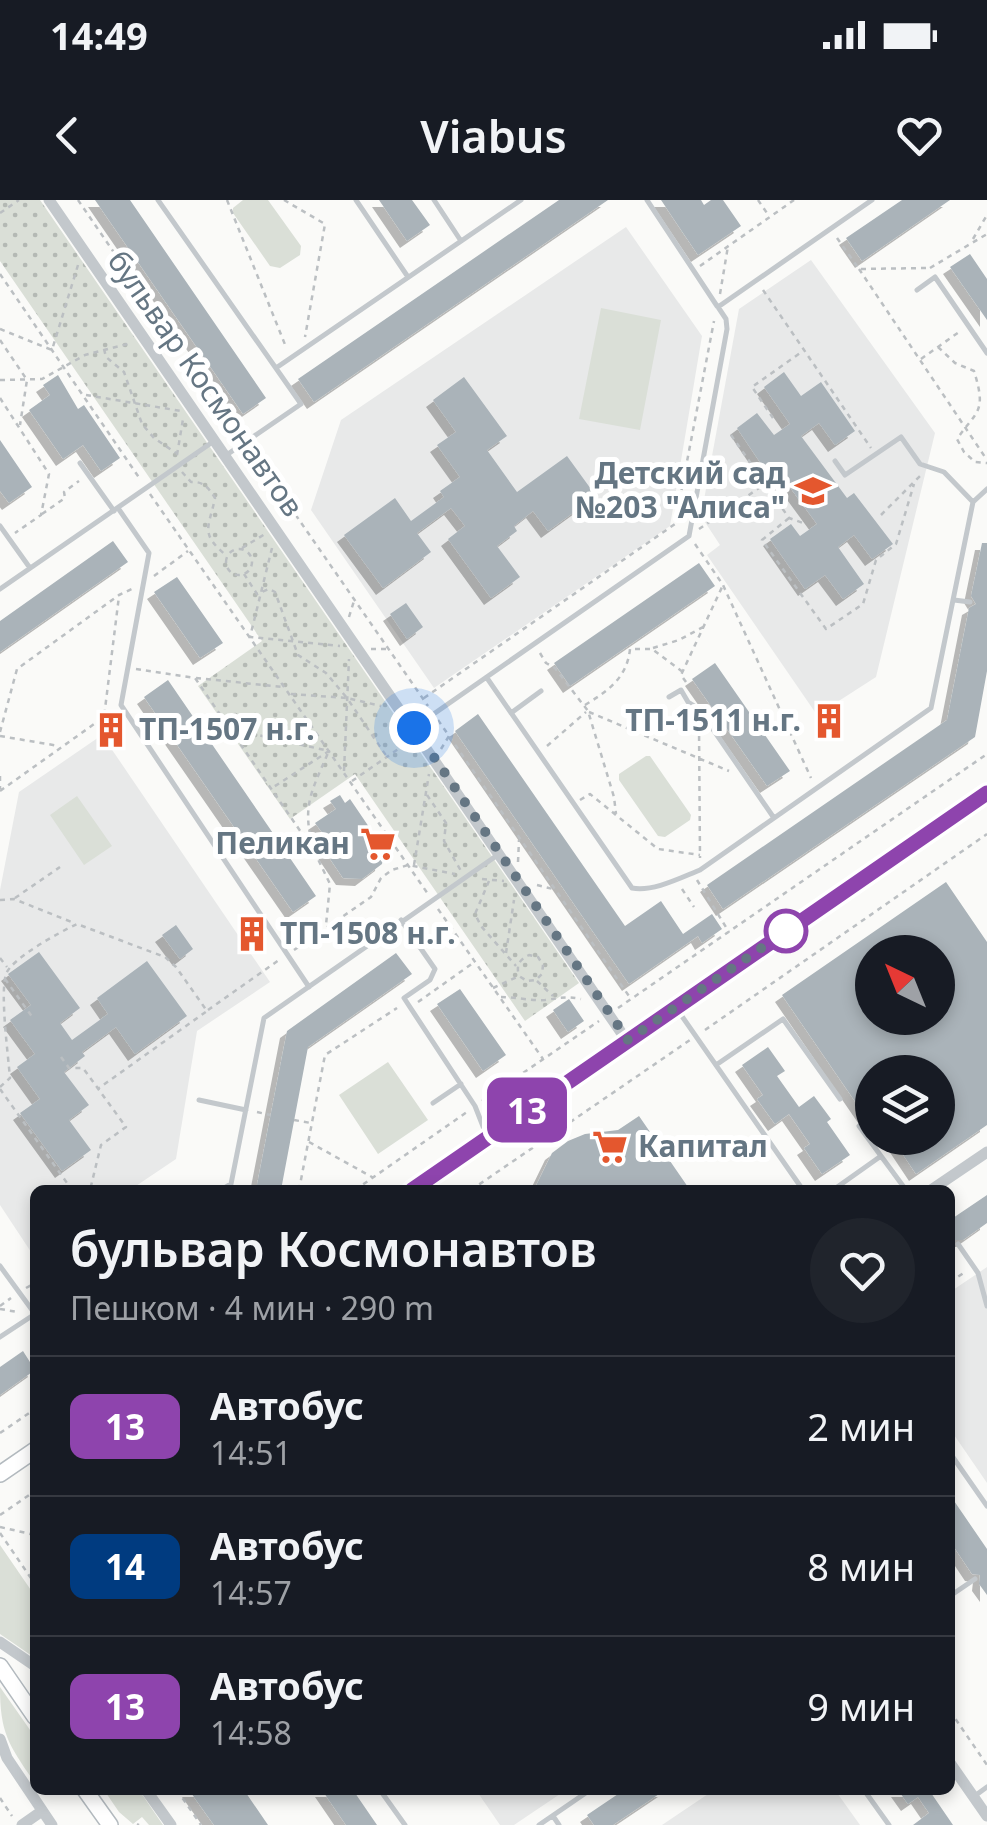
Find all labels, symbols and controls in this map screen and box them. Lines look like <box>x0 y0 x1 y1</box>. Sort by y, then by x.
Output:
text: 14:49 <box>50 9 148 61</box>
text: Viabus <box>420 105 567 166</box>
icon: back <box>40 108 95 163</box>
icon: heart <box>892 108 947 163</box>
street label: бульвар Космонавтов <box>99 242 314 524</box>
place label: Детский сад №203 "Алиса" <box>575 452 785 527</box>
school or university icon: Детский сад №203 "Алиса" <box>794 472 832 510</box>
place label: ТП-1511 н.г. <box>625 699 801 740</box>
building icon: ТП-1511 н.г. <box>810 702 848 740</box>
your location <box>389 703 439 753</box>
place label: ТП-1507 н.г. <box>139 708 315 749</box>
building icon: ТП-1507 н.г. <box>92 711 130 749</box>
place label: Пеликан <box>215 822 350 863</box>
supermarket icon: Пеликан <box>359 825 397 863</box>
unlabelled marker <box>765 910 807 952</box>
place label: ТП-1508 н.г. <box>280 912 456 953</box>
building icon: ТП-1508 н.г. <box>233 915 271 953</box>
north arrow <box>855 935 955 1035</box>
map controls <box>855 935 955 1155</box>
button: layers <box>855 1055 955 1155</box>
line badge: 13 <box>482 1078 572 1142</box>
text: 13 <box>507 1087 547 1134</box>
place label: Капитал <box>638 1125 768 1166</box>
supermarket icon: Капитал <box>591 1128 629 1166</box>
text: бульвар Космонавтов <box>70 1216 597 1281</box>
button: heart <box>810 1218 915 1323</box>
text: Пешком · 4 мин · 290 m <box>70 1286 434 1329</box>
text: Автобус <box>210 1379 364 1431</box>
text: 2 мин <box>807 1400 915 1452</box>
text: 13 <box>105 1403 145 1450</box>
text: 14:51 <box>210 1431 292 1474</box>
text: Автобус <box>210 1519 364 1571</box>
text: 8 мин <box>807 1540 915 1592</box>
text: 14 <box>105 1543 145 1590</box>
text: 14:57 <box>210 1571 292 1614</box>
text: Автобус <box>210 1659 364 1711</box>
text: 9 мин <box>807 1680 915 1732</box>
text: 13 <box>105 1683 145 1730</box>
text: 14:58 <box>210 1711 292 1754</box>

